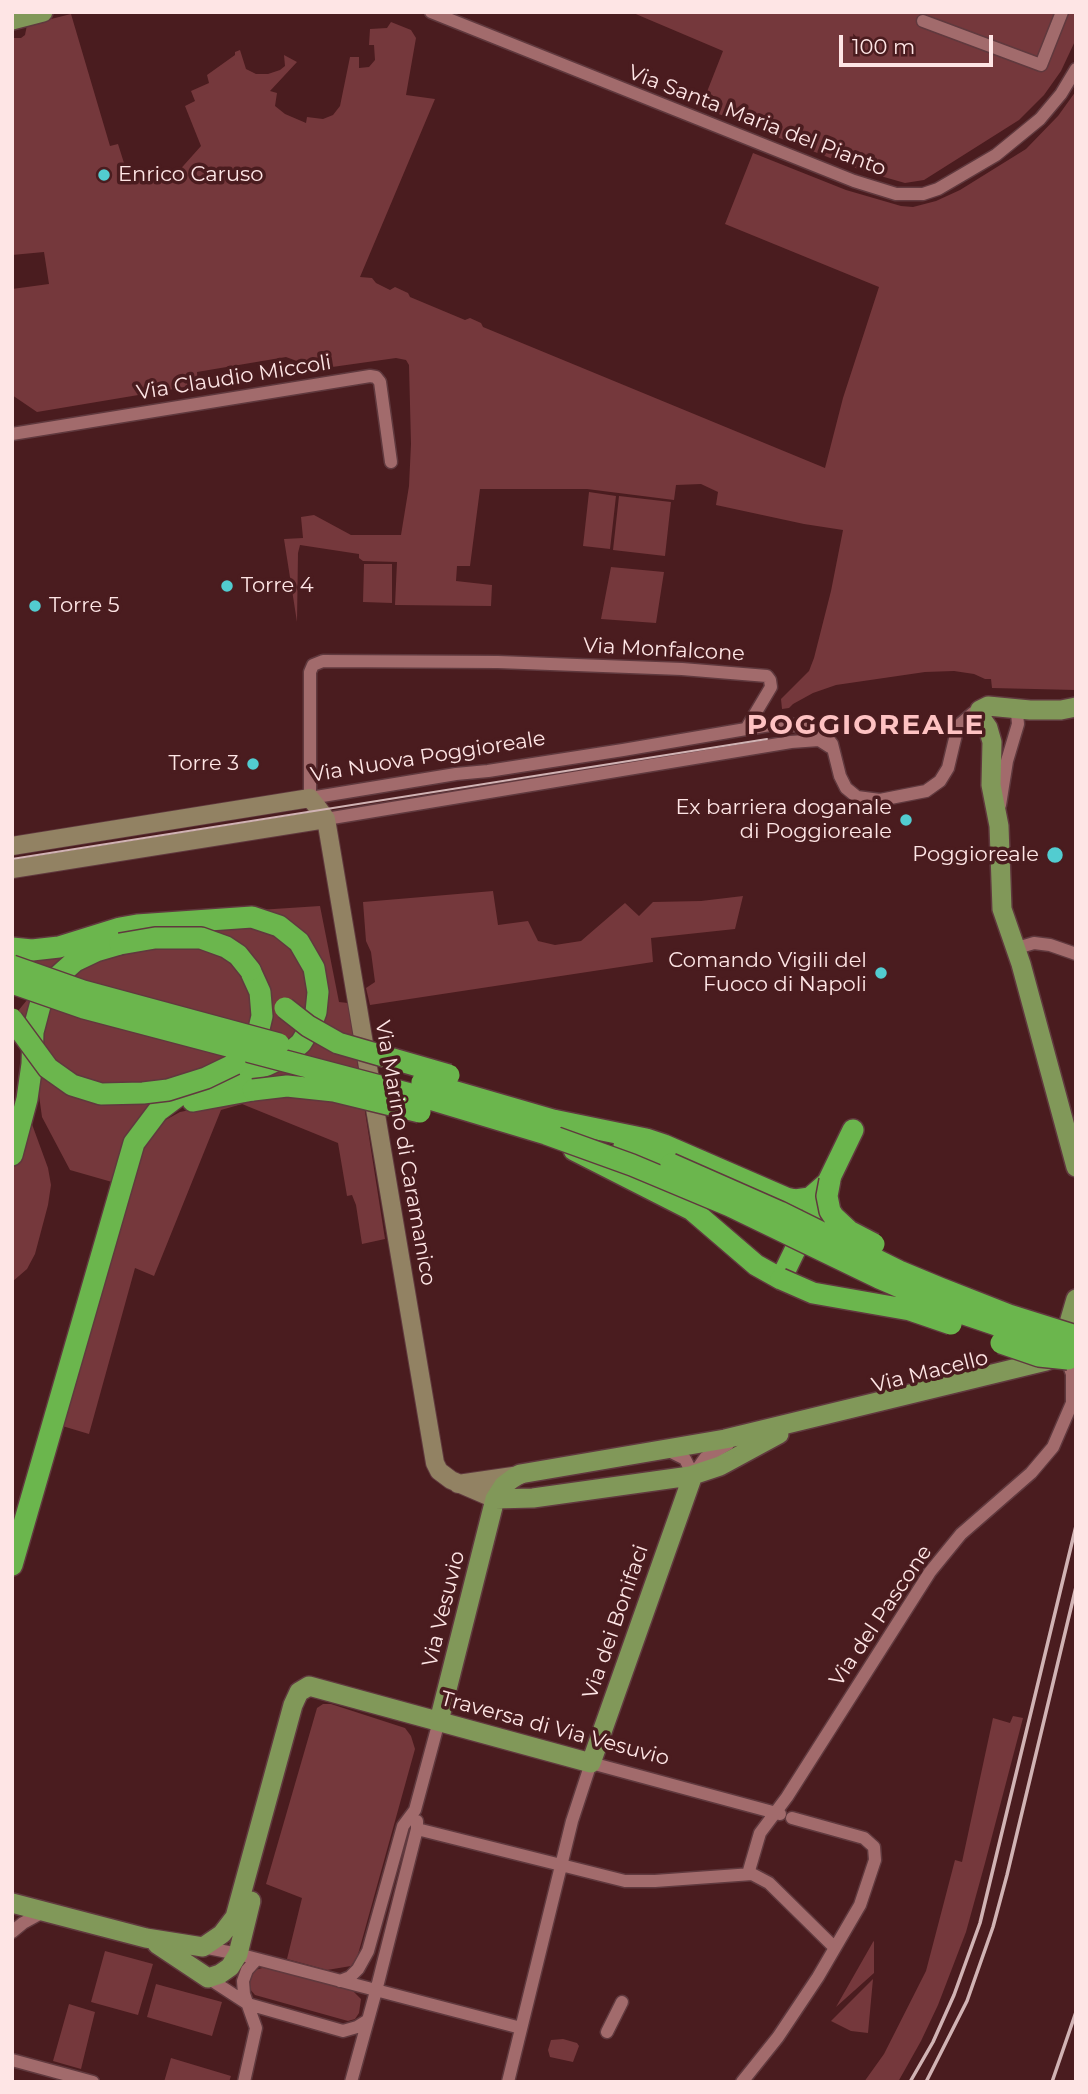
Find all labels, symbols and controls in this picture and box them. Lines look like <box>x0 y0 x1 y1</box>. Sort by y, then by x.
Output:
scale bar <box>843 21 997 65</box>
text: 100 m <box>852 34 915 59</box>
street label: Via Santa Maria del Pianto <box>624 60 890 182</box>
place label: Enrico Caruso <box>118 162 264 188</box>
marker: Enrico Caruso <box>96 167 112 183</box>
street label: Via Claudio Miccoli <box>135 350 333 406</box>
place label: Torre 4 <box>241 573 314 599</box>
marker: Torre 4 <box>219 578 235 594</box>
place label: Torre 5 <box>49 593 120 619</box>
marker: Torre 5 <box>27 598 43 614</box>
street label: Via Monfalcone <box>583 633 745 667</box>
district label: POGGIOREALE <box>748 709 984 743</box>
street label: Via Nuova Poggioreale <box>309 726 547 788</box>
place label: Torre 3 <box>168 751 239 777</box>
marker: Torre 3 <box>245 756 261 772</box>
place label: Ex barriera doganale di Poggioreale <box>676 795 892 845</box>
marker: Ex barriera doganale di Poggioreale <box>898 812 914 828</box>
place label: Poggioreale <box>912 842 1039 868</box>
marker: Poggioreale <box>1045 845 1065 865</box>
place label: Comando Vigili del Fuoco di Napoli <box>668 948 867 998</box>
marker: Comando Vigili del Fuoco di Napoli <box>873 965 889 981</box>
street label: Via Marino di Caramanico <box>369 1018 441 1288</box>
street label: Via Macello <box>869 1345 991 1399</box>
street label: Via del Pascone <box>824 1541 938 1691</box>
street label: Via dei Bonifaci <box>578 1542 654 1702</box>
street label: Via Vesuvio <box>417 1548 471 1670</box>
street label: Traversa di Via Vesuvio <box>438 1686 672 1772</box>

